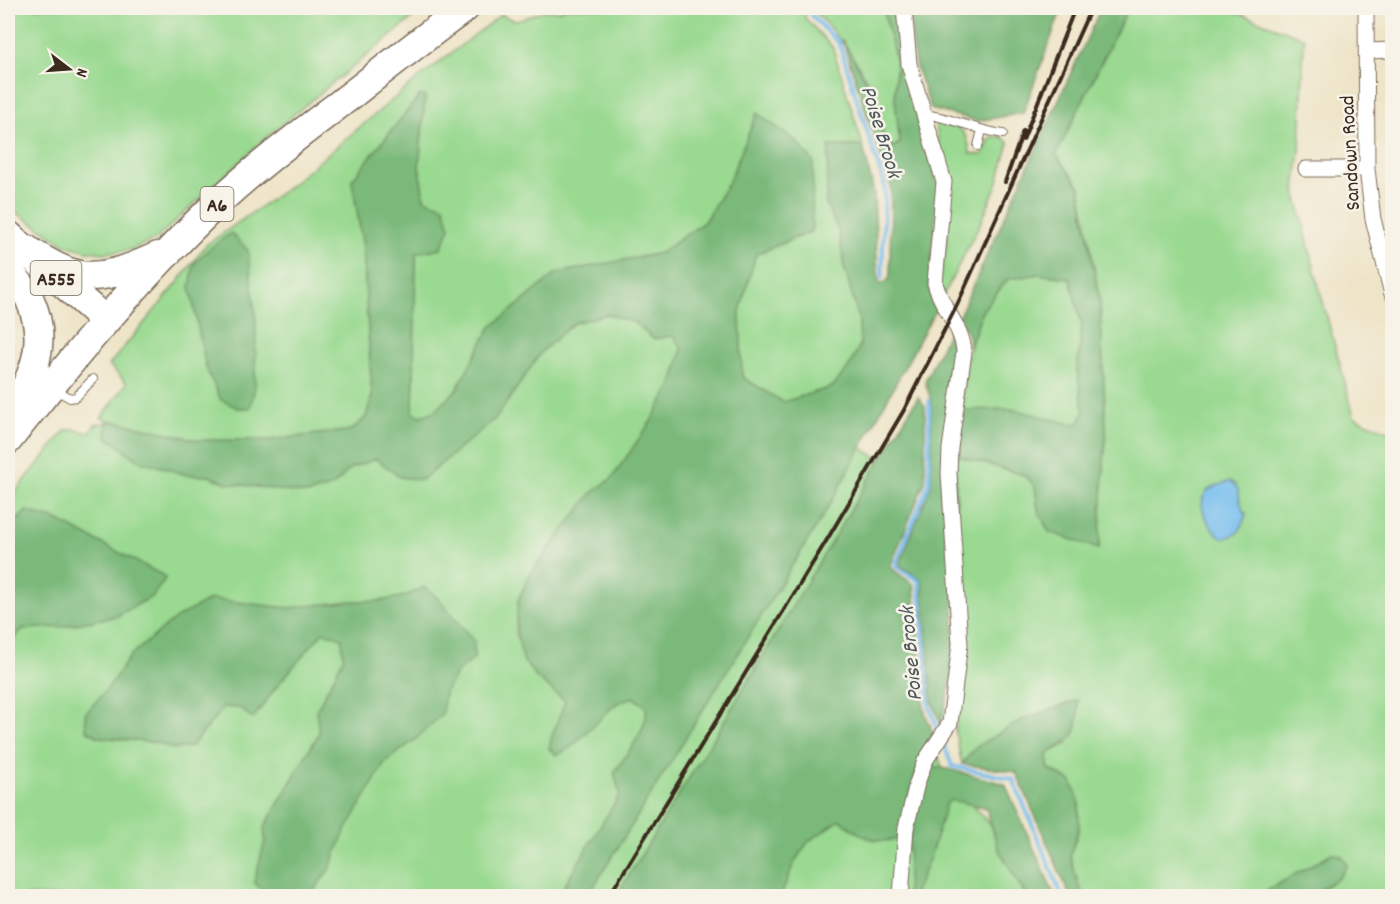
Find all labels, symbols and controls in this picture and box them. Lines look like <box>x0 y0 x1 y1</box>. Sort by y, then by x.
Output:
north arrow <box>39 39 99 99</box>
text: N <box>69 66 93 80</box>
water label: Poise Brook <box>851 82 909 184</box>
street label: Sandown Road <box>1334 94 1370 211</box>
road number: A6 <box>200 187 234 221</box>
road number: A555 <box>31 261 82 295</box>
water label: Poise Brook <box>893 603 932 702</box>

